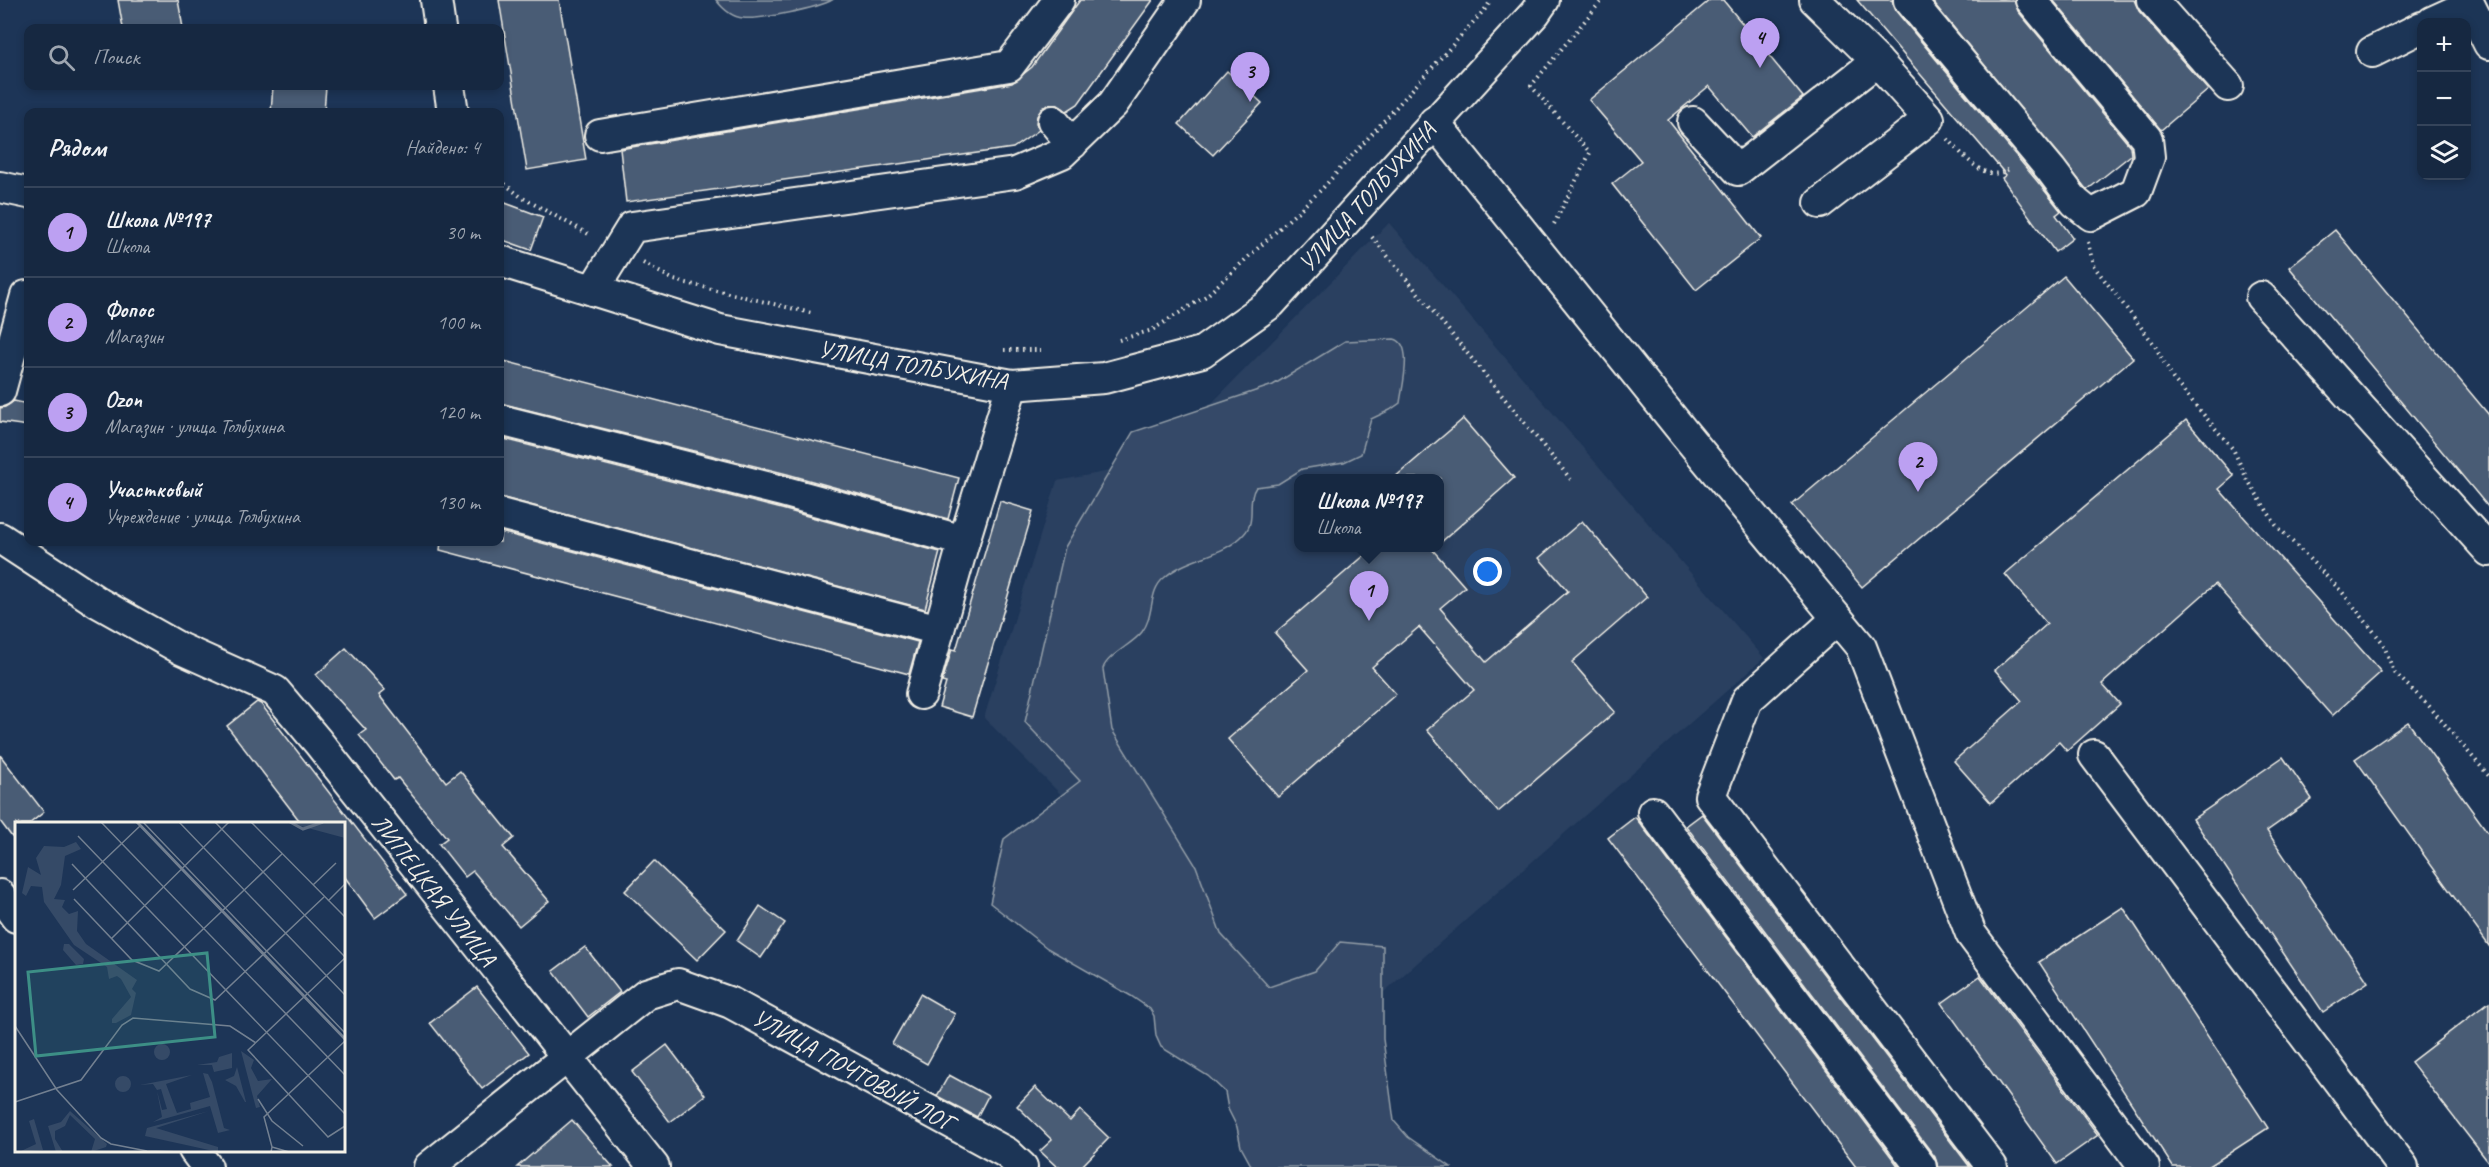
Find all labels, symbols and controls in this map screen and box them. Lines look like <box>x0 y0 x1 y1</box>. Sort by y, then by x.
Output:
map controls <box>2417 18 2471 180</box>
button: + <box>2417 18 2471 72</box>
pin: 4 <box>1740 19 1780 68</box>
search box <box>24 24 504 90</box>
icon: search <box>45 41 78 74</box>
text: Поиск <box>93 43 139 71</box>
pin: 3 <box>1230 52 1270 102</box>
button: − <box>2417 72 2471 126</box>
street label: УЛИЦА ТОЛБУХИНА <box>1292 115 1443 278</box>
button: layers <box>2417 126 2471 180</box>
text: Рядом <box>48 131 106 164</box>
text: Найдено: 4 <box>405 135 480 160</box>
text: Школа №197 <box>105 206 210 234</box>
text: 1 <box>63 220 72 245</box>
text: 30 m <box>446 220 480 245</box>
text: Школа <box>105 234 149 259</box>
text: Фопос <box>105 296 154 324</box>
text: 2 <box>63 310 72 335</box>
text: 100 m <box>437 310 480 335</box>
text: Магазин <box>105 324 163 349</box>
street label: УЛИЦА ТОЛБУХИНА <box>816 334 1011 397</box>
text: Ozon <box>105 386 142 414</box>
text: 3 <box>63 400 72 425</box>
text: 120 m <box>437 400 480 425</box>
text: Магазин · улица Толбухина <box>105 414 284 439</box>
pin: 2 <box>1898 442 1938 492</box>
popup <box>1294 474 1444 552</box>
text: Участковый <box>105 476 202 504</box>
text: Школа №197 <box>1316 487 1422 515</box>
text: 4 <box>63 490 72 515</box>
text: 130 m <box>437 490 480 515</box>
text: Учреждение · улица Толбухина <box>105 504 300 529</box>
text: Школа <box>1316 515 1361 540</box>
your location <box>1473 557 1502 586</box>
pin: 1 <box>1350 572 1388 621</box>
street label: ЛИПЕЦКАЯ УЛИЦА <box>365 808 503 973</box>
inset map <box>15 822 345 1152</box>
street label: УЛИЦА ПОЧТОВЫЙ ЛОГ <box>747 1002 963 1140</box>

